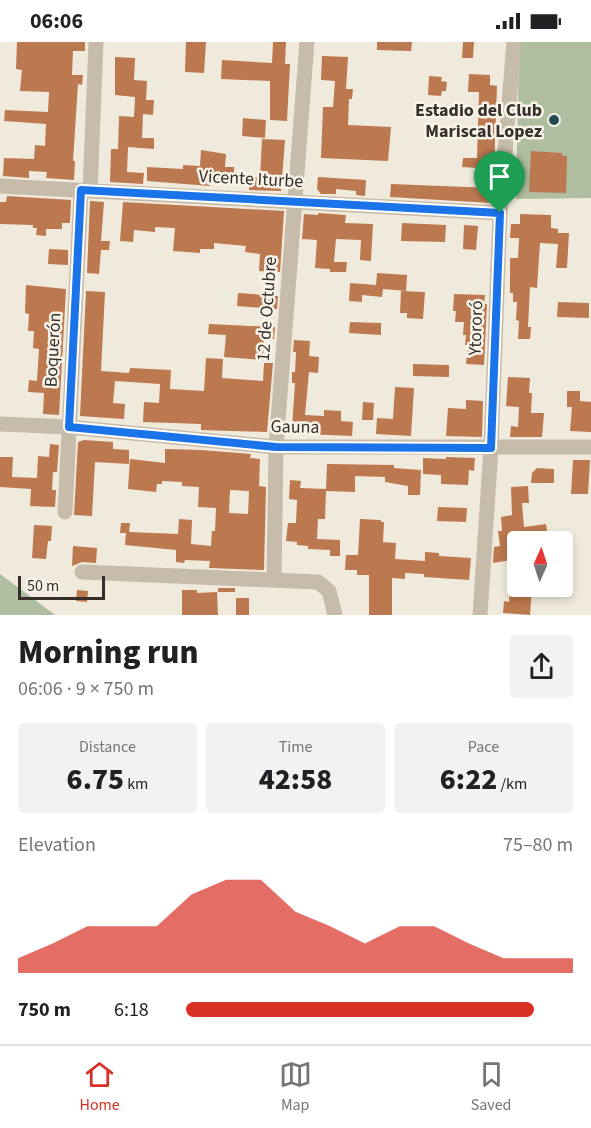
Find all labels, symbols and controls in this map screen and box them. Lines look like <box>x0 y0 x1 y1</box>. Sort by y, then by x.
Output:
text: 06:06 <box>30 5 83 37</box>
place label: Estadio del Club Mariscal Lopez <box>415 98 542 144</box>
marker: Estadio del Club Mariscal Lopez <box>547 113 561 127</box>
pin <box>474 151 525 213</box>
icon: arrive <box>483 160 516 193</box>
street label: Vicente Iturbe <box>198 164 304 194</box>
street label: 12 de Octubre <box>251 256 283 362</box>
street label: Ytororó <box>463 300 489 357</box>
street label: Boquerón <box>39 312 67 388</box>
street label: Gauna <box>270 414 320 440</box>
north arrow <box>507 531 573 597</box>
map controls <box>507 531 573 597</box>
scale bar <box>18 573 105 600</box>
text: 50 m <box>27 575 59 597</box>
text: Morning run <box>18 629 198 676</box>
button: share <box>510 635 573 698</box>
text: 06:06 · 9 × 750 m <box>18 675 154 703</box>
text: Distance <box>79 736 136 758</box>
text: Time <box>279 736 312 758</box>
text: Pace <box>468 736 499 758</box>
text: 6.75 <box>67 758 124 801</box>
text: 42:58 <box>259 758 332 801</box>
text: 6:22 <box>440 758 497 801</box>
text: km <box>124 773 148 795</box>
text: /km <box>497 773 527 795</box>
text: Elevation <box>18 831 96 859</box>
text: 75–80 m <box>503 831 573 859</box>
text: 750 m <box>18 996 71 1024</box>
text: 6:18 <box>114 996 149 1024</box>
tab: Home <box>79 1058 120 1116</box>
tab: Map <box>279 1058 312 1116</box>
tab: Saved <box>471 1058 512 1116</box>

